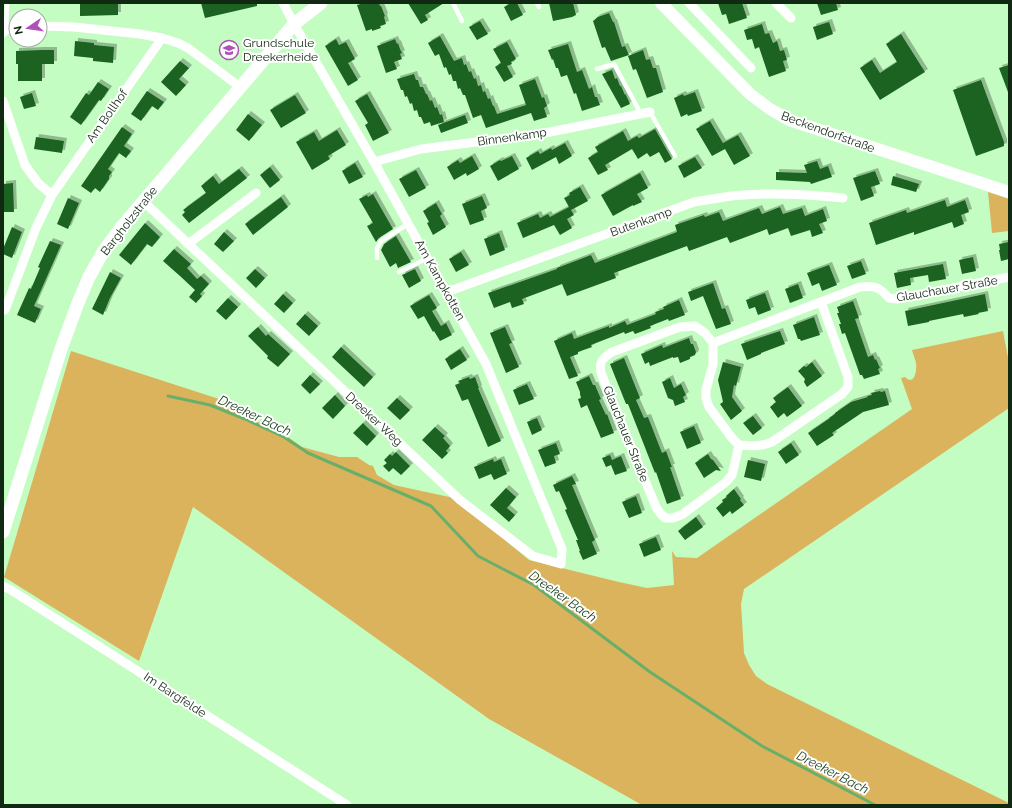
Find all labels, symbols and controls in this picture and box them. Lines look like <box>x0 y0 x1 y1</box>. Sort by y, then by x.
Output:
north arrow <box>8 8 48 48</box>
text: N <box>11 25 26 36</box>
place label: Grundschule Dreekerheide <box>243 36 318 64</box>
school or university icon: Grundschule Dreekerheide <box>218 39 240 61</box>
street label: Am Bollhof <box>84 86 131 145</box>
street label: Beckendorfstraße <box>779 109 877 155</box>
street label: Binnenkamp <box>476 125 548 149</box>
street label: Bargholzstraße <box>98 184 160 258</box>
street label: Butenkamp <box>608 204 674 240</box>
street label: Am Kampkotten <box>412 237 468 323</box>
street label: Glauchauer Straße <box>895 273 999 305</box>
street label: Glauchauer Straße <box>600 384 652 484</box>
street label: Dreeker Weg <box>343 389 405 449</box>
water label: Dreeker Bach <box>216 392 294 439</box>
water label: Dreeker Bach <box>526 568 599 625</box>
street label: Im Bargfelde <box>141 670 209 720</box>
water label: Dreeker Bach <box>794 748 871 797</box>

